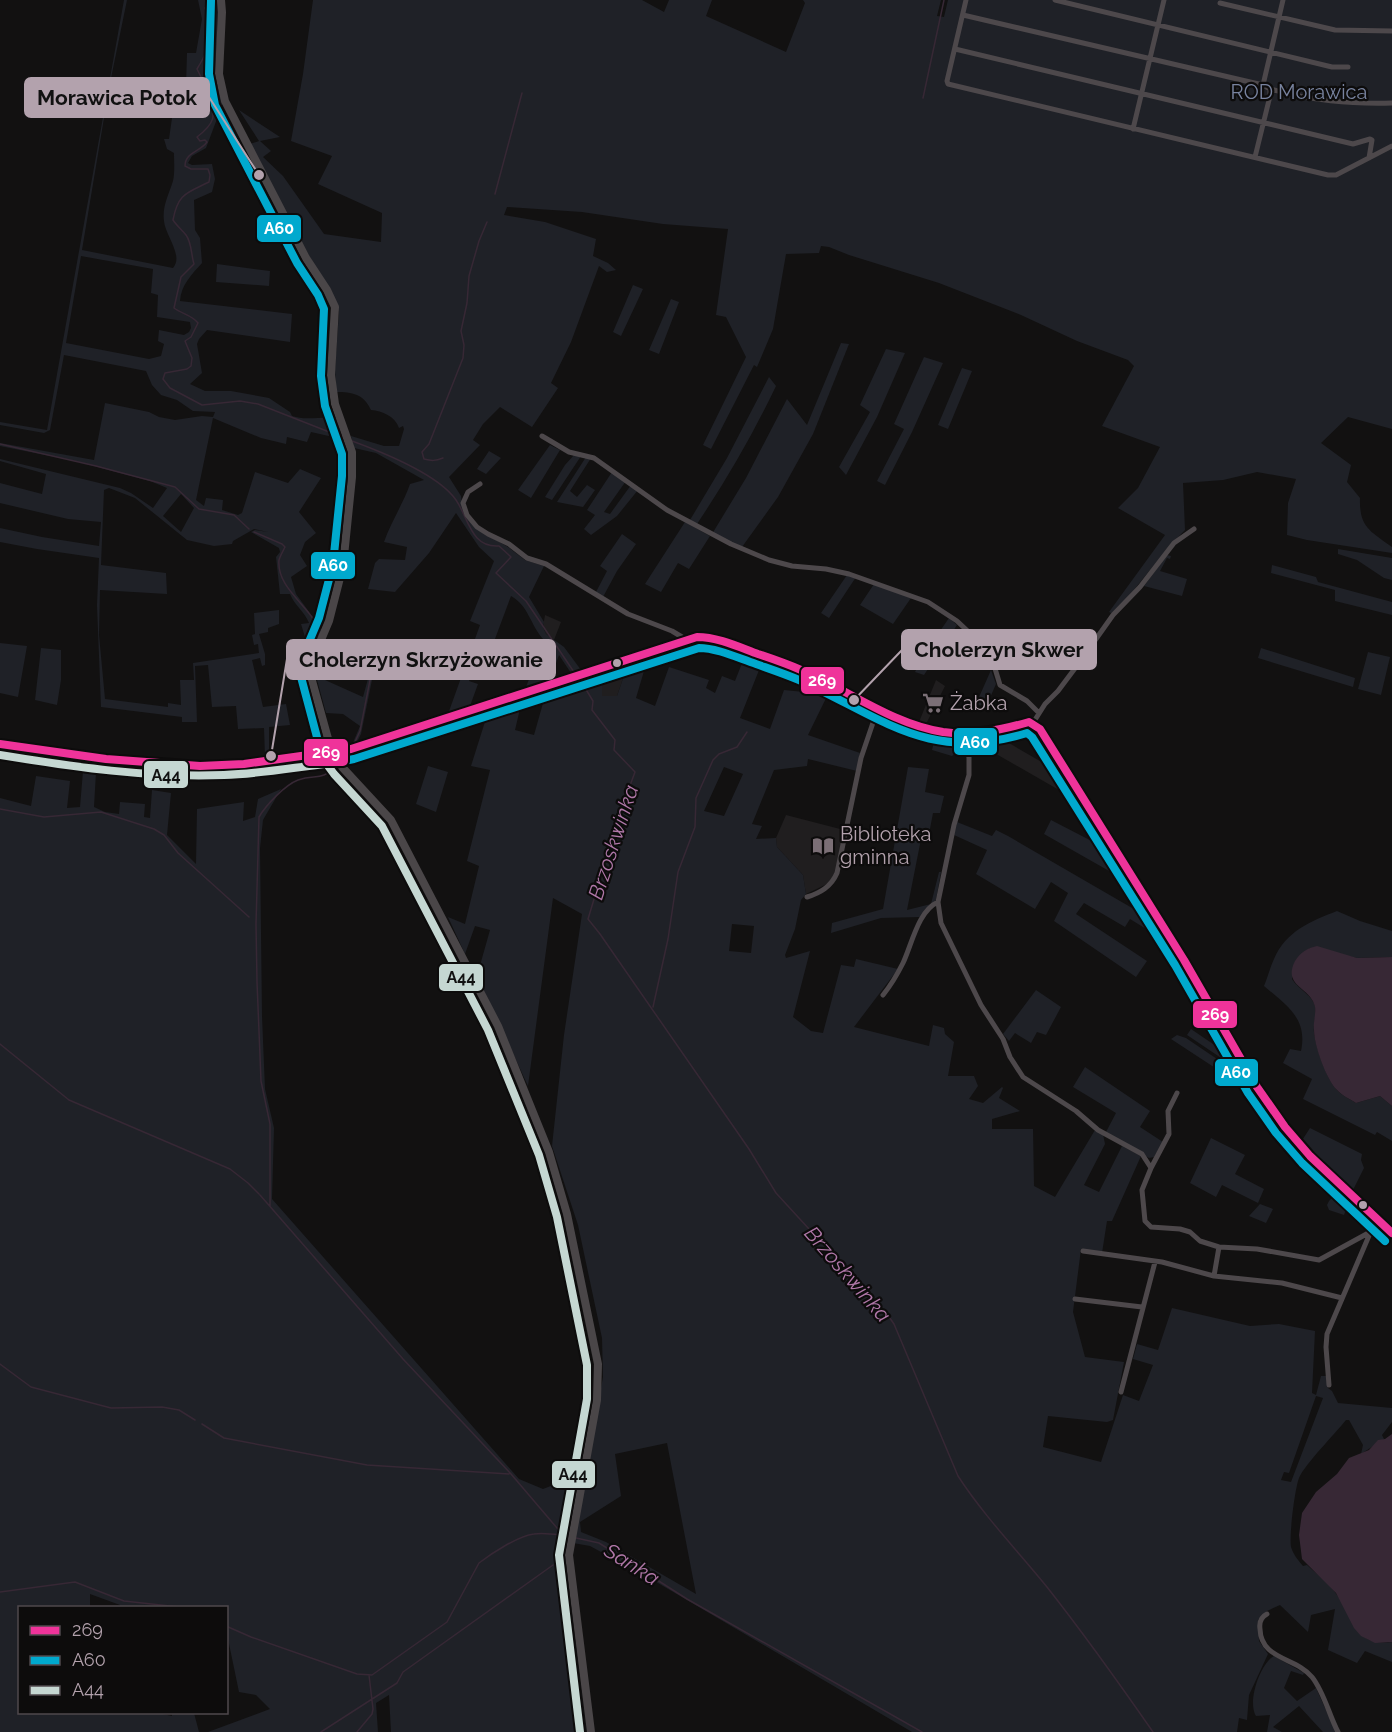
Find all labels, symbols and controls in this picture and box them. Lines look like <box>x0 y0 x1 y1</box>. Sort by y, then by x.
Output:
callout: Morawica Potok <box>25 78 209 117</box>
park label: ROD Morawica <box>1231 80 1367 104</box>
text: Morawica Potok <box>37 85 197 110</box>
line badge: A60 <box>256 214 302 243</box>
text: A60 <box>264 219 294 238</box>
line badge: A60 <box>310 551 356 580</box>
text: A60 <box>318 556 348 575</box>
callout: Cholerzyn Skwer <box>902 630 1096 669</box>
text: Cholerzyn Skwer <box>914 637 1084 662</box>
callout: Cholerzyn Skrzyżowanie <box>287 640 555 679</box>
text: Cholerzyn Skrzyżowanie <box>299 647 543 672</box>
unlabelled marker <box>611 657 623 669</box>
line badge: 269 <box>800 666 845 695</box>
text: 269 <box>808 671 836 690</box>
place label: Żabka <box>950 690 1007 715</box>
supermarket icon: Żabka <box>921 691 945 715</box>
line badge: A60 <box>953 727 998 756</box>
text: A60 <box>960 733 990 752</box>
line badge: 269 <box>303 738 349 767</box>
text: 269 <box>312 743 340 762</box>
line badge: A44 <box>143 760 189 789</box>
text: A44 <box>151 766 181 785</box>
water label: Brzoskwinka <box>583 782 643 902</box>
place label: Biblioteka gminna <box>840 822 931 869</box>
library icon: Biblioteka gminna <box>811 834 835 858</box>
line badge: A44 <box>438 963 484 992</box>
text: A44 <box>446 968 476 987</box>
line badge: 269 <box>1192 1000 1238 1029</box>
text: 269 <box>1201 1005 1229 1024</box>
line badge: A60 <box>1214 1058 1259 1087</box>
text: A60 <box>1221 1063 1251 1082</box>
unlabelled marker <box>1357 1199 1369 1211</box>
water label: Brzoskwinka <box>800 1221 896 1327</box>
line badge: A44 <box>551 1460 596 1489</box>
text: A44 <box>558 1465 588 1484</box>
water label: Sanka <box>599 1537 664 1591</box>
legend <box>18 1606 228 1714</box>
text: 269 <box>72 1619 103 1640</box>
text: A60 <box>72 1649 106 1670</box>
text: A44 <box>72 1679 104 1700</box>

